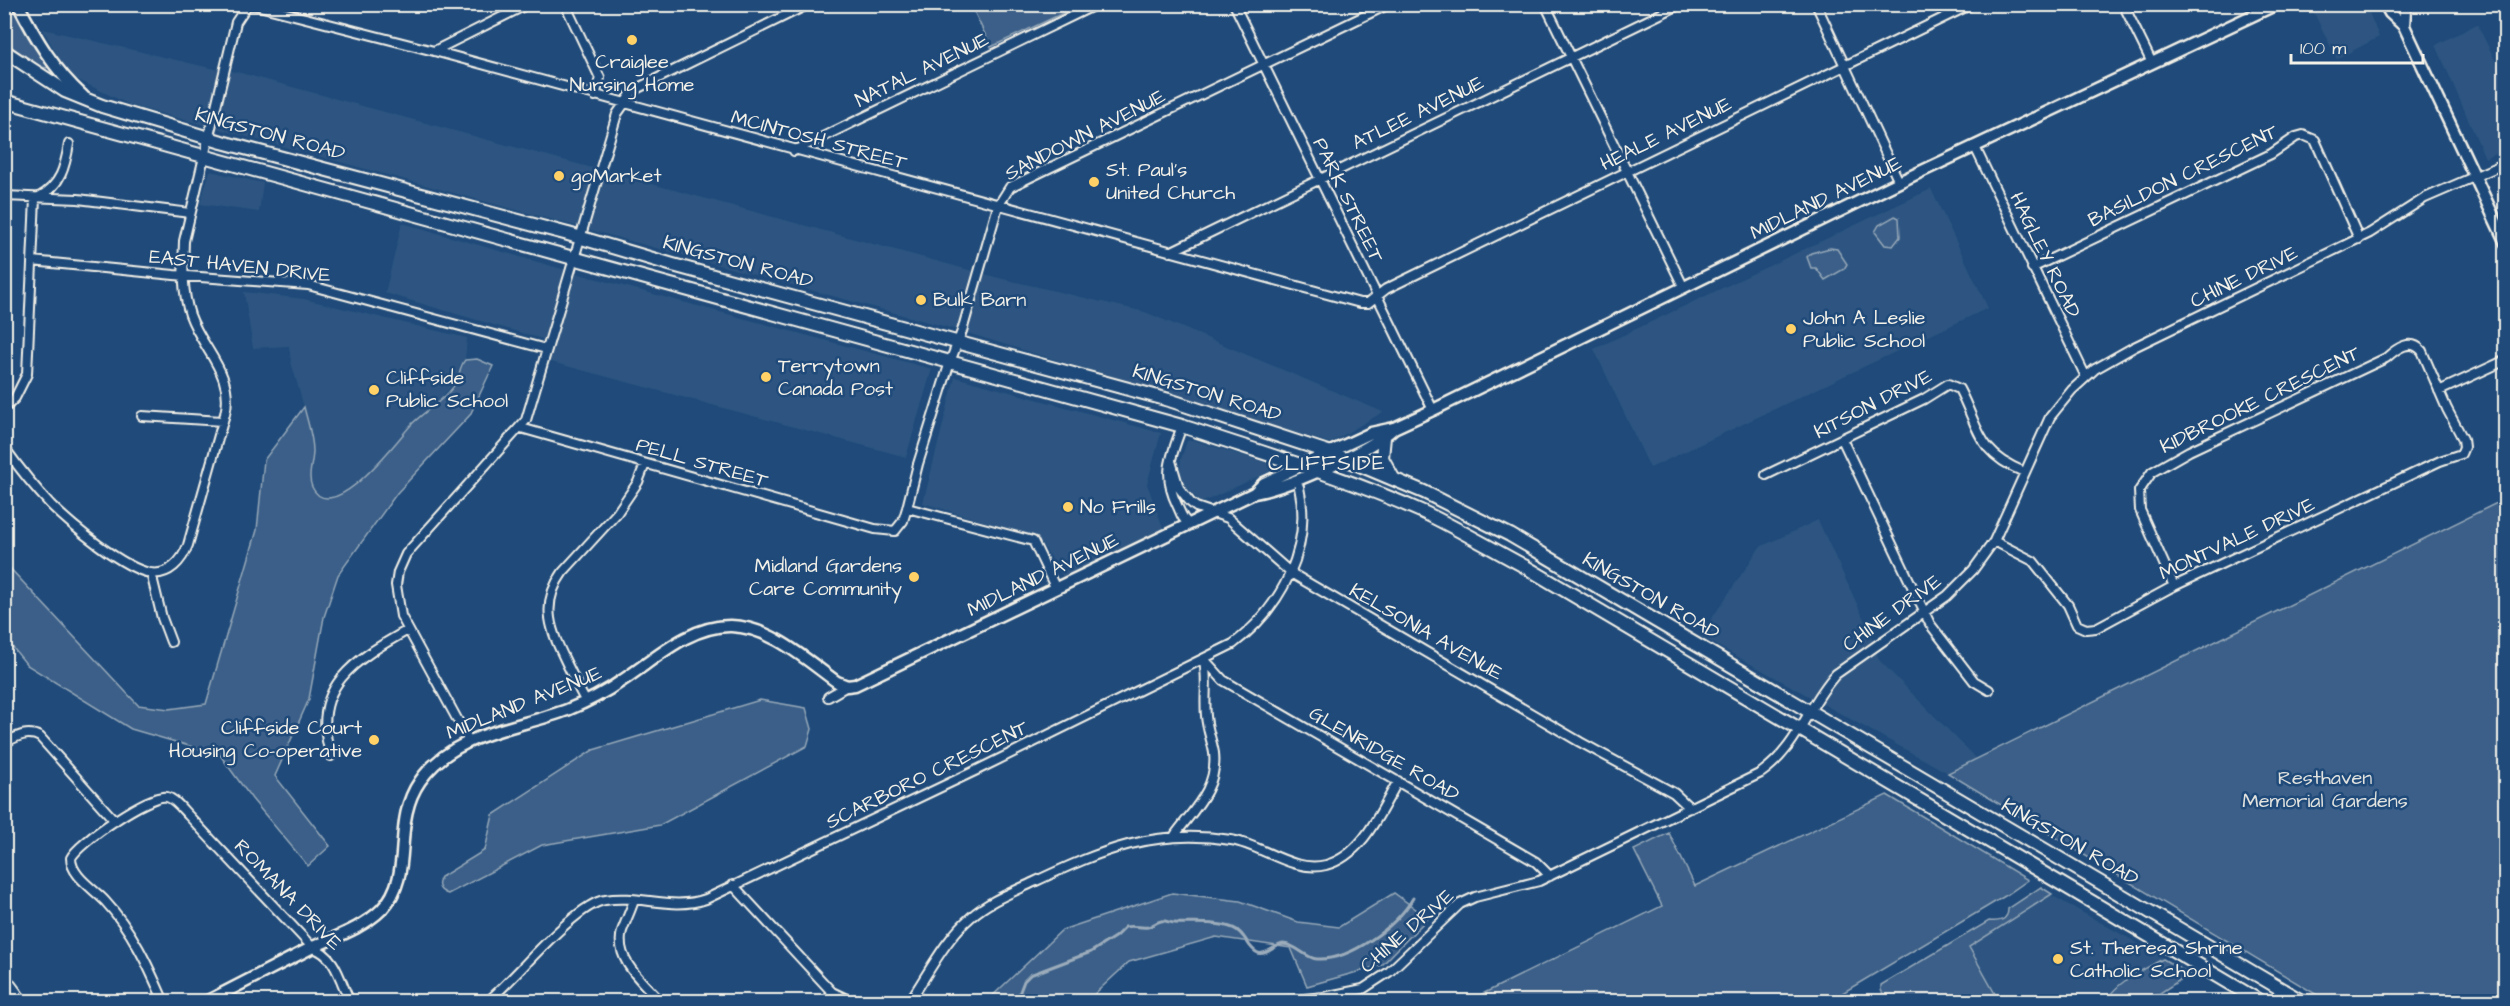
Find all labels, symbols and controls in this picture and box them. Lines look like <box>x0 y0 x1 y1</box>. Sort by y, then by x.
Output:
street label: NATAL AVENUE <box>851 26 994 114</box>
scale bar <box>2291 27 2423 65</box>
marker: Craiglee Nursing Home <box>625 33 639 47</box>
text: 100 m <box>2300 36 2346 61</box>
place label: Craiglee Nursing Home <box>570 48 695 100</box>
street label: ATLEE AVENUE <box>1347 69 1489 157</box>
street label: SANDOWN AVENUE <box>1000 82 1170 188</box>
street label: HEALE AVENUE <box>1595 90 1737 178</box>
street label: KINGSTON ROAD <box>192 101 348 167</box>
street label: MCINTOSH STREET <box>728 103 910 177</box>
street label: BASILDON CRESCENT <box>2083 118 2283 234</box>
street label: PARK STREET <box>1306 133 1391 268</box>
street label: MIDLAND AVENUE <box>1745 149 1907 247</box>
place label: St. Paul's United Church <box>1106 156 1235 207</box>
place label: goMarket <box>571 162 662 191</box>
marker: goMarket <box>552 169 566 183</box>
marker: St. Paul's United Church <box>1087 175 1101 189</box>
street label: HAGLEY ROAD <box>2002 187 2088 323</box>
street label: KINGSTON ROAD <box>660 229 816 295</box>
street label: CHINE DRIVE <box>2186 239 2303 315</box>
street label: EAST HAVEN DRIVE <box>148 243 332 289</box>
place label: Bulk Barn <box>933 286 1026 314</box>
marker: Bulk Barn <box>914 293 928 307</box>
place label: John A Leslie Public School <box>1803 304 1925 355</box>
marker: John A Leslie Public School <box>1784 322 1798 336</box>
street label: KIDBROOKE CRESCENT <box>2155 339 2365 461</box>
place label: Terrytown Canada Post <box>778 352 893 403</box>
street label: KINGSTON ROAD <box>1129 357 1285 429</box>
street label: KITSON DRIVE <box>1809 362 1937 446</box>
place label: Cliffside Public School <box>386 364 508 415</box>
marker: Terrytown Canada Post <box>759 370 773 384</box>
marker: Cliffside Public School <box>367 383 381 397</box>
street label: PELL STREET <box>633 431 772 495</box>
district label: CLIFFSIDE <box>1268 449 1386 478</box>
street label: MONTVALE DRIVE <box>2155 491 2319 587</box>
place label: No Frills <box>1080 493 1156 521</box>
marker: No Frills <box>1061 500 1075 514</box>
street label: MIDLAND AVENUE <box>962 526 1124 624</box>
street label: KINGSTON ROAD <box>1577 545 1725 647</box>
place label: Midland Gardens Care Community <box>749 552 902 604</box>
street label: CHINE DRIVE <box>1837 567 1947 659</box>
marker: Midland Gardens Care Community <box>907 570 921 584</box>
street label: KELSONIA AVENUE <box>1344 577 1508 688</box>
street label: MIDLAND AVENUE <box>442 659 606 747</box>
street label: GLENRIDGE ROAD <box>1304 700 1464 809</box>
place label: Cliffside Court Housing Co-operative <box>169 714 362 766</box>
street label: SCARBORO CRESCENT <box>821 714 1033 836</box>
marker: Cliffside Court Housing Co-operative <box>367 733 381 747</box>
park label: Resthaven Memorial Gardens <box>2242 764 2408 815</box>
street label: KINGSTON ROAD <box>1996 791 2144 893</box>
street label: ROMANA DRIVE <box>228 833 349 957</box>
street label: CHINE DRIVE <box>1354 882 1460 980</box>
place label: St. Theresa Shrine Catholic School <box>2070 934 2243 985</box>
marker: St. Theresa Shrine Catholic School <box>2051 952 2065 966</box>

